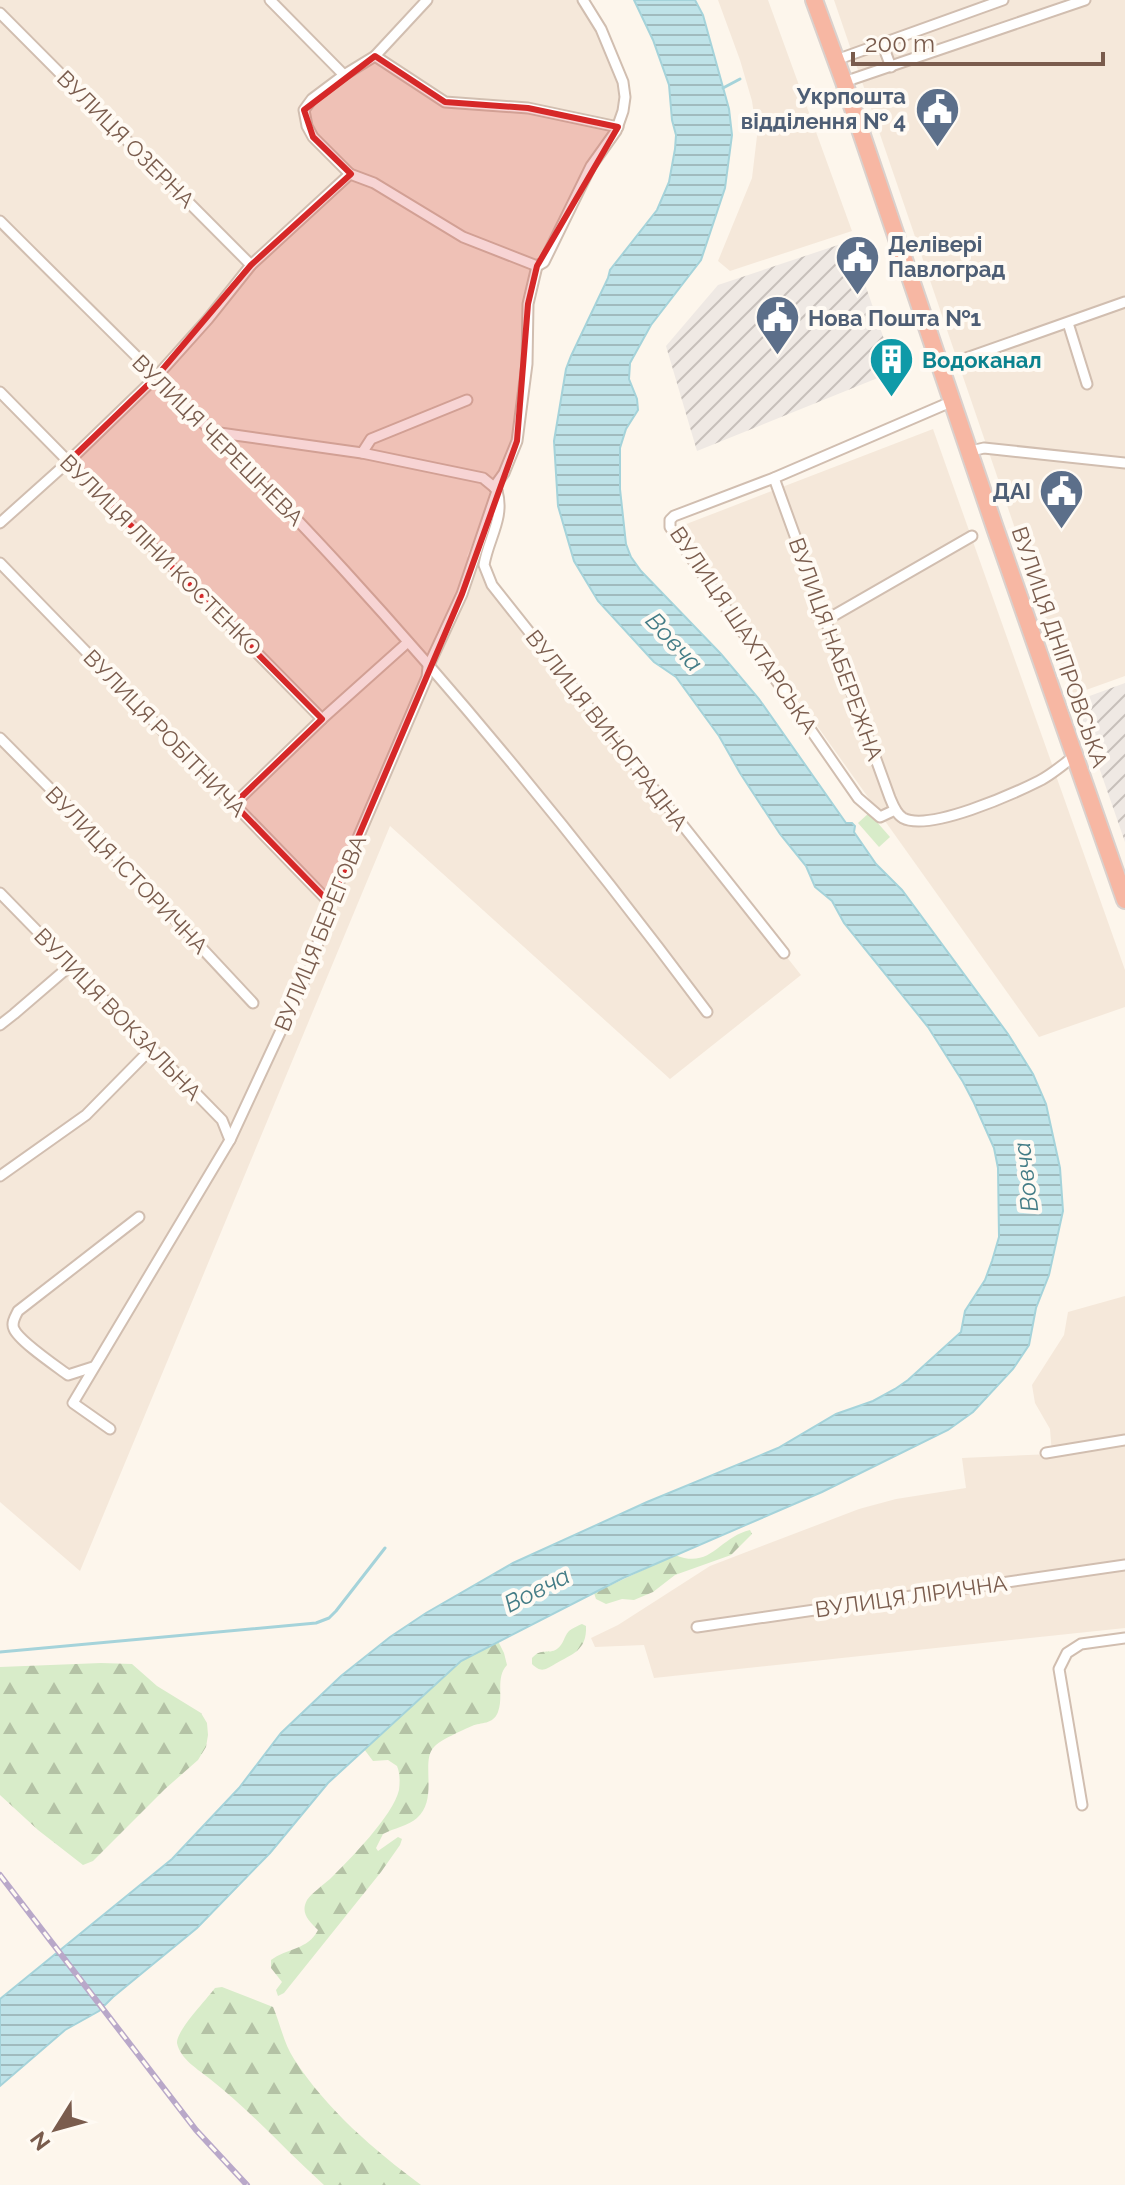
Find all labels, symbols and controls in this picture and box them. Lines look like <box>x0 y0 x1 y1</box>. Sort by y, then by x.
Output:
scale bar <box>853 16 1103 66</box>
text: 200 m <box>865 29 935 58</box>
street label: ВУЛИЦЯ ОЗЕРНА <box>52 65 200 213</box>
place label: Укрпошта відділення № 4 <box>741 83 906 134</box>
public building icon: Укрпошта відділення № 4 <box>913 85 961 148</box>
place label: Делівері Павлоград <box>888 231 1005 282</box>
public building icon: Делівері Павлоград <box>833 233 881 296</box>
public building icon: Нова Пошта №1 <box>753 294 801 357</box>
place label: Нова Пошта №1 <box>808 305 981 331</box>
building icon: Водоканал <box>867 336 915 399</box>
place label: Водоканал <box>922 347 1042 373</box>
street label: ВУЛИЦЯ ЧЕРЕШНЕВА <box>127 349 309 531</box>
street label: ВУЛИЦЯ ЛІНИ КОСТЕНКО <box>55 449 267 661</box>
public building icon: ДАІ <box>1038 467 1086 530</box>
place label: ДАІ <box>993 478 1031 504</box>
street label: ВУЛИЦЯ ШАХТАРСЬКА <box>665 522 823 739</box>
street label: ВУЛИЦЯ ДНІПРОВСЬКА <box>1007 523 1113 771</box>
street label: ВУЛИЦЯ НАБЕРЕЖНА <box>784 534 889 764</box>
water label: Вовча <box>640 606 709 677</box>
street label: ВУЛИЦЯ ВИНОГРАДНА <box>521 625 693 836</box>
street label: ВУЛИЦЯ РОБІТНИЧА <box>79 644 252 822</box>
street label: ВУЛИЦЯ ІСТОРИЧНА <box>40 781 214 959</box>
street label: ВУЛИЦЯ БЕРЕГОВА <box>269 831 371 1035</box>
street label: ВУЛИЦЯ ВОКЗАЛЬНА <box>29 923 207 1105</box>
water label: Вовча <box>1007 1140 1044 1214</box>
water label: Вовча <box>499 1561 575 1618</box>
street label: ВУЛИЦЯ ЛІРИЧНА <box>813 1570 1009 1622</box>
north arrow <box>16 2089 96 2169</box>
text: N <box>25 2127 55 2156</box>

